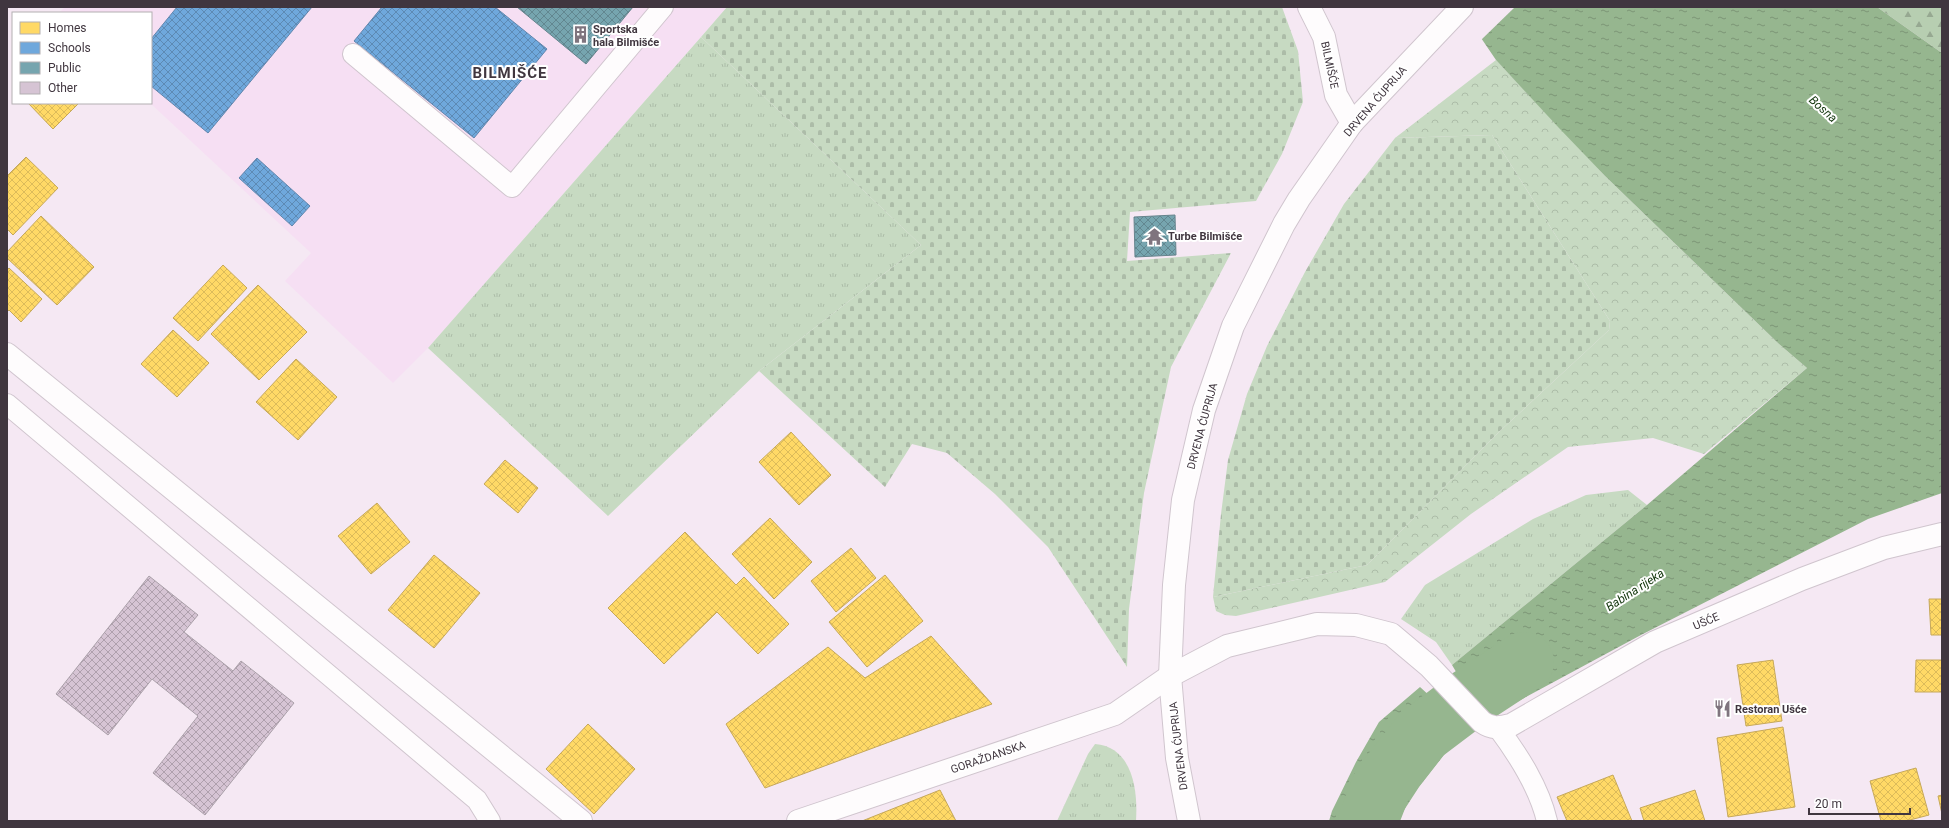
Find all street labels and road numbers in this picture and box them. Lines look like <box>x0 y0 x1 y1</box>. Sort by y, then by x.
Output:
street label: BILMIŠĆE <box>1318 40 1342 90</box>
street label: DRVENA ĆUPRIJA <box>1340 62 1410 139</box>
street label: DRVENA ĆUPRIJA <box>1184 380 1221 471</box>
street label: UŠĆE <box>1691 609 1721 633</box>
street label: DRVENA ĆUPRIJA <box>1166 700 1190 791</box>
street label: GORAŽDANSKA <box>949 738 1028 776</box>

